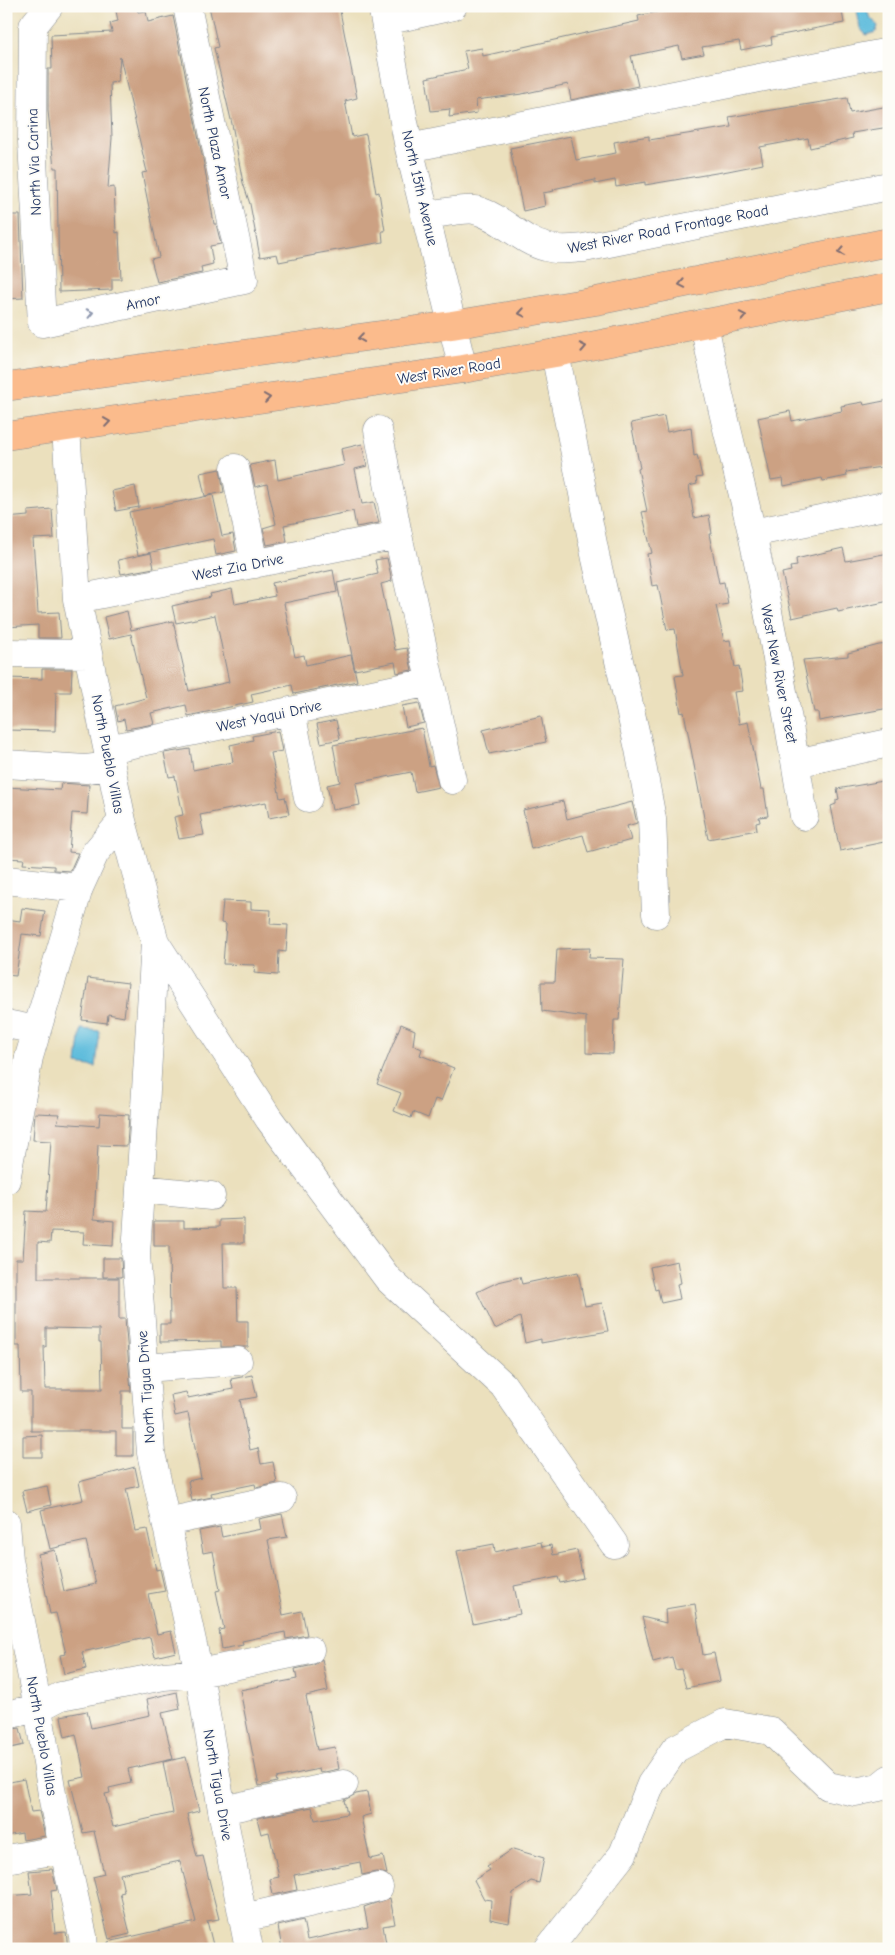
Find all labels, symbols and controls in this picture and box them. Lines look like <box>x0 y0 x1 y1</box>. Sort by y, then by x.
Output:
street label: North Plaza Amor <box>194 85 236 201</box>
street label: North Via Carina <box>23 108 45 216</box>
street label: North 15th Avenue <box>398 128 442 248</box>
street label: West River Road Frontage Road <box>566 201 770 257</box>
one-way arrow <box>837 246 845 256</box>
one-way arrow <box>677 278 686 288</box>
street label: Amor <box>124 290 162 314</box>
one-way arrow <box>85 308 94 319</box>
one-way arrow <box>518 308 526 318</box>
one-way arrow <box>738 311 747 321</box>
one-way arrow <box>357 332 366 342</box>
one-way arrow <box>579 343 588 353</box>
street label: West River Road <box>396 354 502 388</box>
one-way arrow <box>263 394 272 404</box>
one-way arrow <box>102 418 111 428</box>
street label: West Zia Drive <box>191 549 285 585</box>
street label: West New River Street <box>757 603 801 745</box>
street label: North Pueblo Villas <box>88 693 128 815</box>
street label: West Yaqui Drive <box>215 696 324 736</box>
street label: North Tigua Drive <box>133 1330 159 1444</box>
street label: North Pueblo Villas <box>23 1675 61 1797</box>
street label: North Tigua Drive <box>199 1728 237 1843</box>

